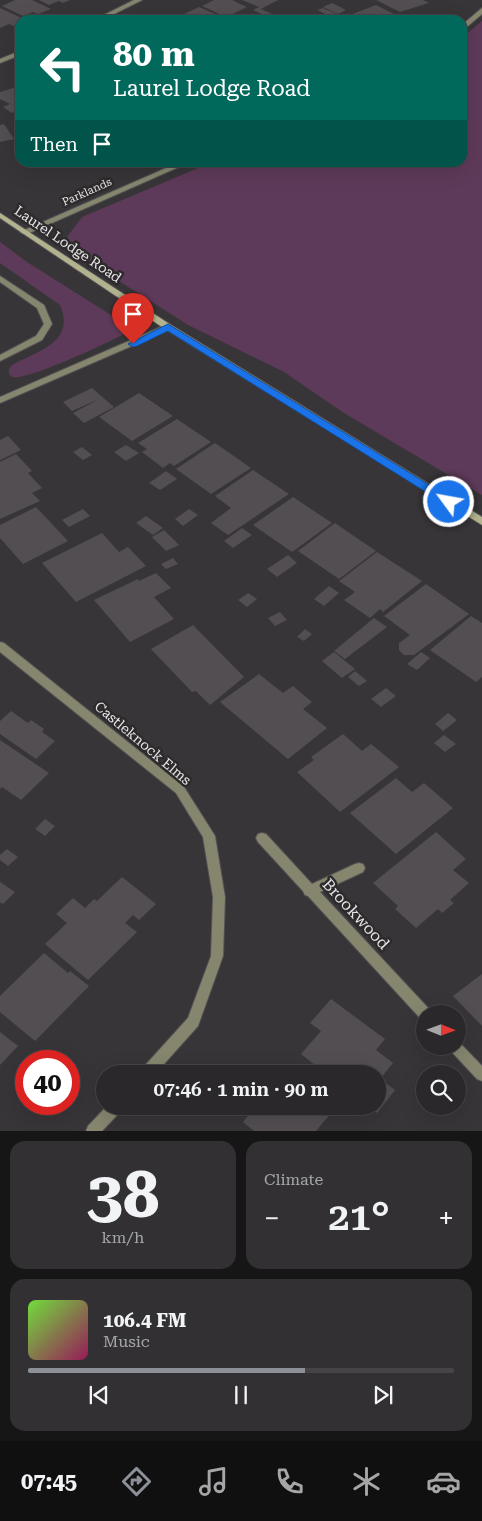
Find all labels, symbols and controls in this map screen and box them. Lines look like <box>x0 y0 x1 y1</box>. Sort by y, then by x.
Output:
text: 80 m <box>113 34 195 75</box>
icon: left <box>30 35 95 100</box>
text: Laurel Lodge Road <box>113 76 310 101</box>
icon: arrive <box>88 130 116 158</box>
text: Then <box>30 133 78 156</box>
street label: Parklands <box>60 175 114 209</box>
street label: Laurel Lodge Road <box>11 202 125 286</box>
pin <box>112 293 154 344</box>
icon: arrive <box>119 300 147 328</box>
position arrow <box>422 475 474 527</box>
street label: Castleknock Elms <box>92 698 195 788</box>
street label: Brookwood <box>319 875 393 953</box>
north arrow <box>416 1005 466 1055</box>
map controls <box>416 1005 466 1115</box>
speed limit sign: 40 <box>15 1050 80 1115</box>
button: search <box>416 1065 466 1115</box>
text: 07:46 · 1 min · 90 m <box>154 1078 328 1101</box>
text: 38 <box>87 1157 159 1233</box>
text: Climate <box>264 1170 323 1189</box>
text: 21° <box>328 1195 390 1239</box>
text: − <box>264 1202 280 1235</box>
text: + <box>438 1202 454 1235</box>
text: km/h <box>102 1228 144 1247</box>
text: 106.4 FM <box>103 1309 186 1332</box>
text: Music <box>103 1332 150 1351</box>
icon: previous <box>85 1381 113 1409</box>
icon: pause <box>227 1381 255 1409</box>
icon: next <box>369 1381 397 1409</box>
icon: directions <box>119 1464 154 1499</box>
icon: music <box>196 1464 231 1499</box>
icon: phone <box>272 1464 307 1499</box>
icon: climate <box>349 1464 384 1499</box>
icon: car <box>426 1464 461 1499</box>
text: 07:45 <box>21 1469 77 1494</box>

